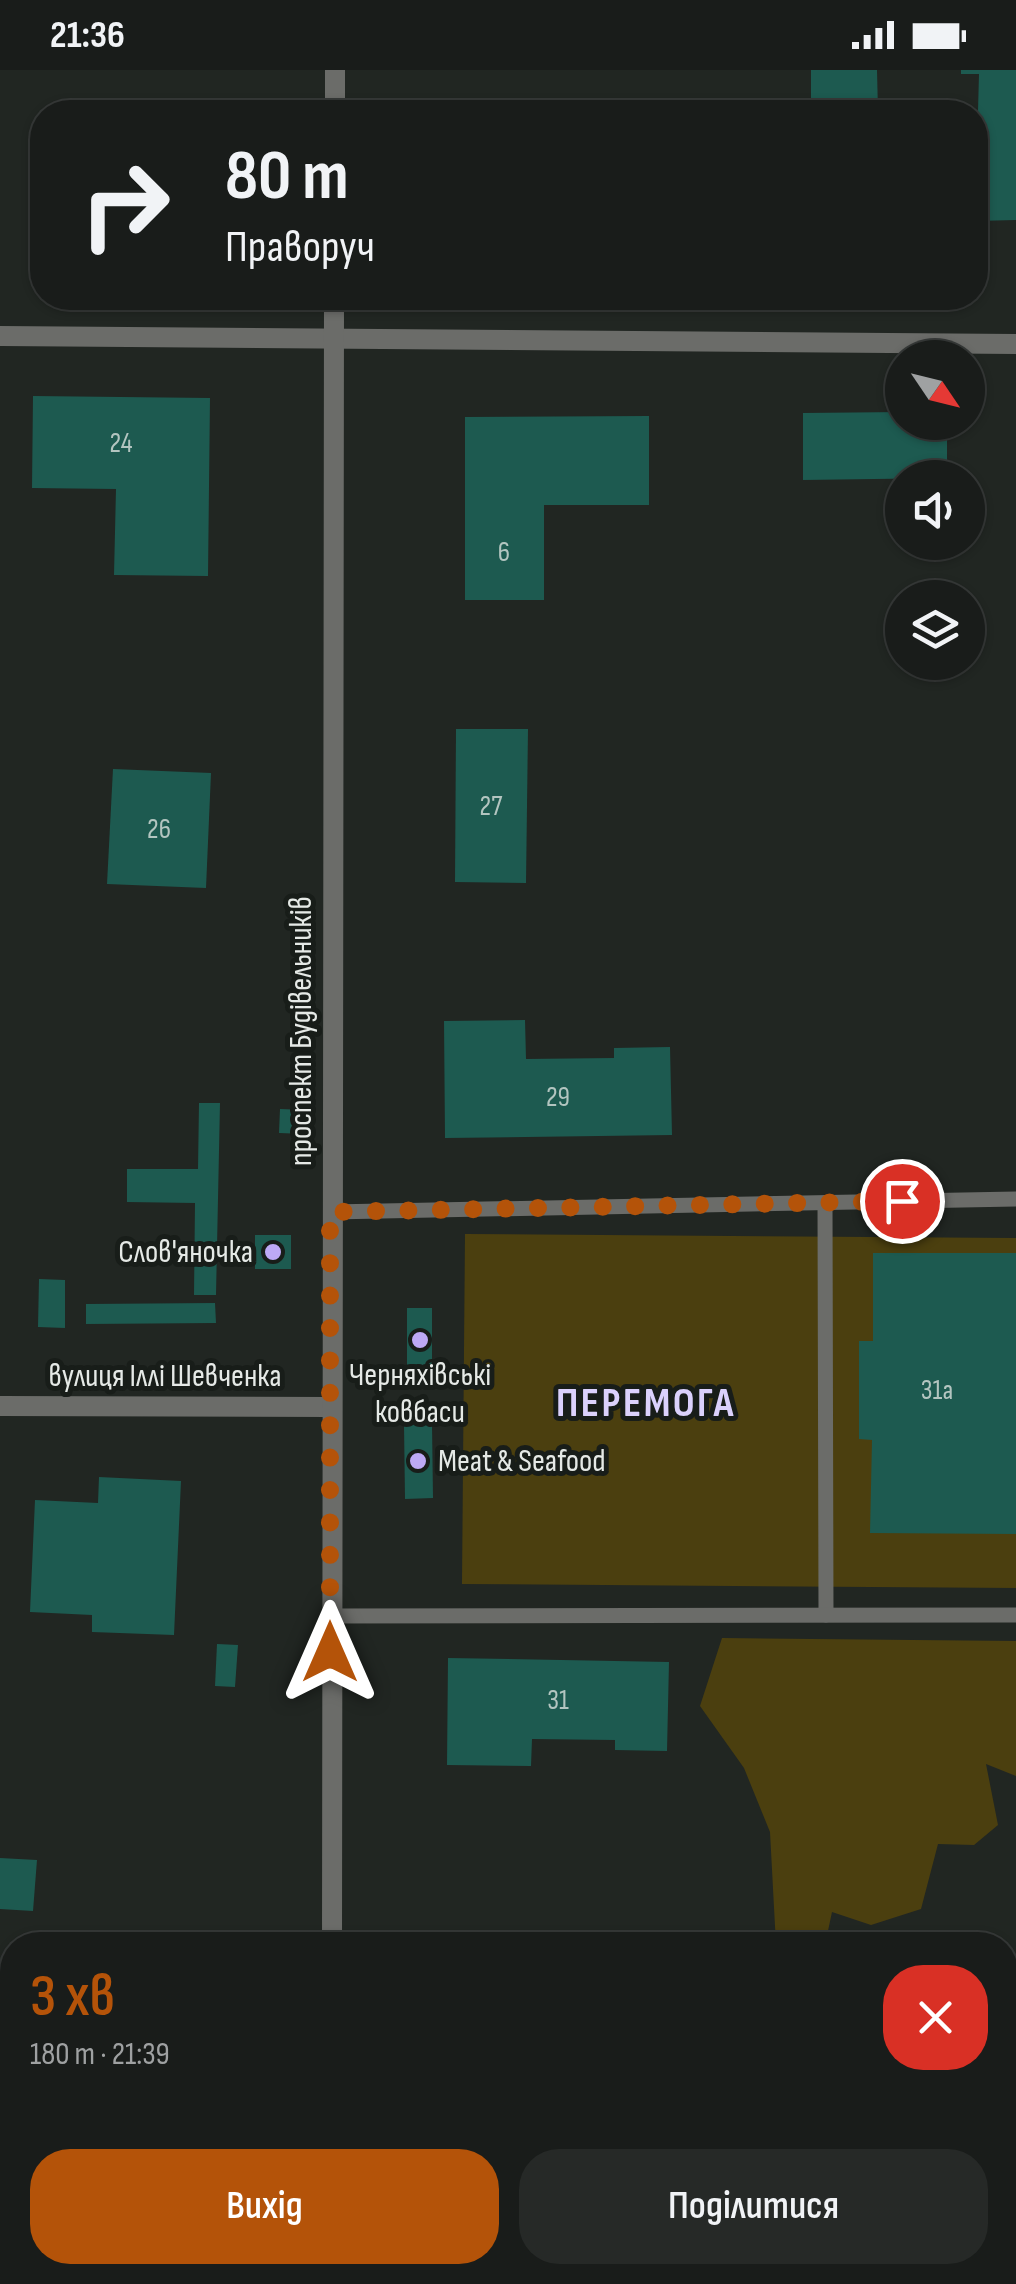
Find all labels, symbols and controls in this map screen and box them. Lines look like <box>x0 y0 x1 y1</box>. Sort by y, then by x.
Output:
text: 21:36 <box>50 13 125 58</box>
text: 80 m <box>225 135 349 219</box>
icon: right <box>60 140 190 270</box>
text: Праворуч <box>225 220 375 275</box>
north arrow <box>885 340 985 440</box>
map controls <box>885 340 985 680</box>
house number: 24 <box>109 427 133 460</box>
button: sound <box>885 460 985 560</box>
house number: 6 <box>498 536 510 569</box>
button: layers <box>885 580 985 680</box>
house number: 27 <box>480 790 502 823</box>
house number: 26 <box>147 813 171 846</box>
street label: проспект Будівельників <box>282 896 321 1166</box>
house number: 29 <box>546 1081 570 1114</box>
pin <box>860 1159 945 1244</box>
icon: arrive <box>875 1174 930 1229</box>
place label: Слов'яночка <box>118 1233 253 1272</box>
marker: Слов'яночка <box>262 1241 284 1263</box>
marker: Черняхівські ковбаси <box>409 1329 431 1351</box>
place label: Черняхівські ковбаси <box>349 1356 491 1432</box>
street label: вулиця Іллі Шевченка <box>48 1357 282 1396</box>
house number: 31а <box>921 1374 953 1407</box>
district label: ПЕРЕМОГА <box>556 1378 736 1429</box>
place label: Meat & Seafood <box>438 1442 606 1481</box>
marker: Meat & Seafood <box>407 1450 429 1472</box>
position arrow <box>278 1600 382 1704</box>
house number: 31 <box>547 1684 569 1717</box>
text: 3 хв <box>30 1961 115 2033</box>
button: close <box>883 1965 988 2070</box>
text: 180 m · 21:39 <box>30 2035 170 2074</box>
button: Вихід <box>30 2149 499 2264</box>
button: Поділитися <box>519 2149 988 2264</box>

